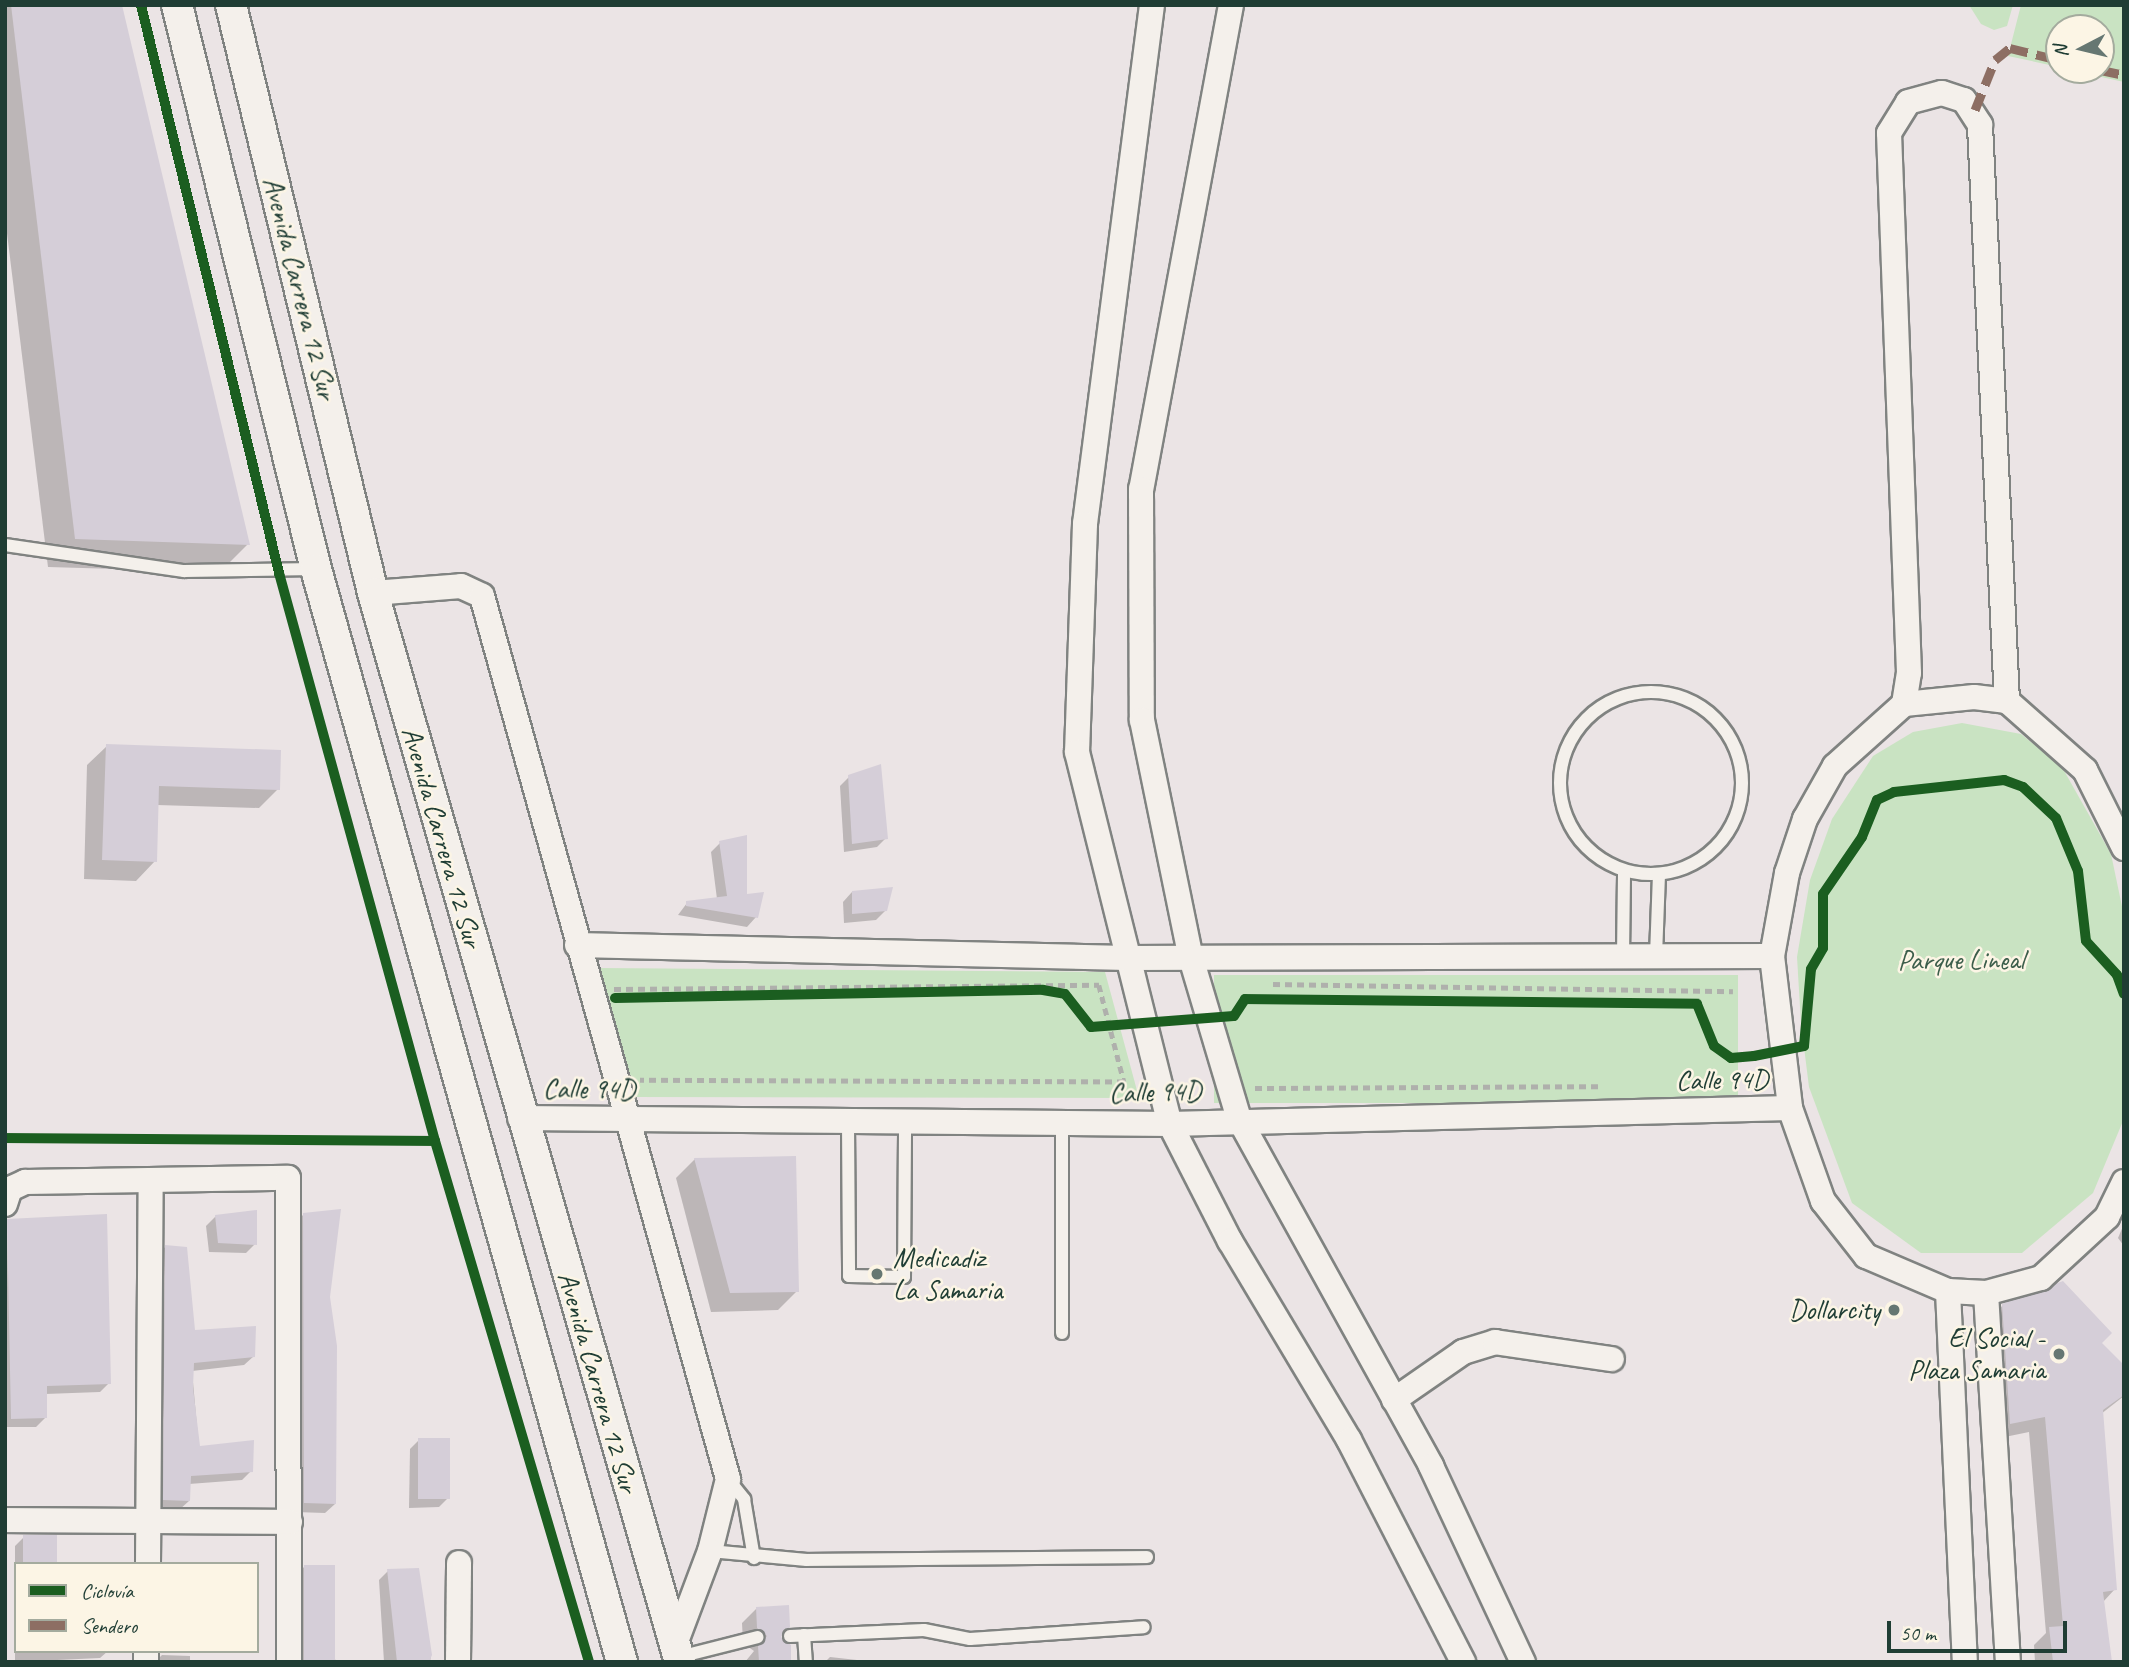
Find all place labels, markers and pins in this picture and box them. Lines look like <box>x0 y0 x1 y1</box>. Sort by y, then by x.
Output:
place label: Medicadiz La Samaria <box>893 1241 1004 1307</box>
marker: Medicadiz La Samaria <box>867 1264 887 1284</box>
place label: Dollarcity <box>1789 1293 1880 1327</box>
marker: Dollarcity <box>1886 1302 1902 1318</box>
place label: El Social - Plaza Samaria <box>1908 1321 2045 1387</box>
marker: El Social - Plaza Samaria <box>2051 1346 2067 1362</box>

